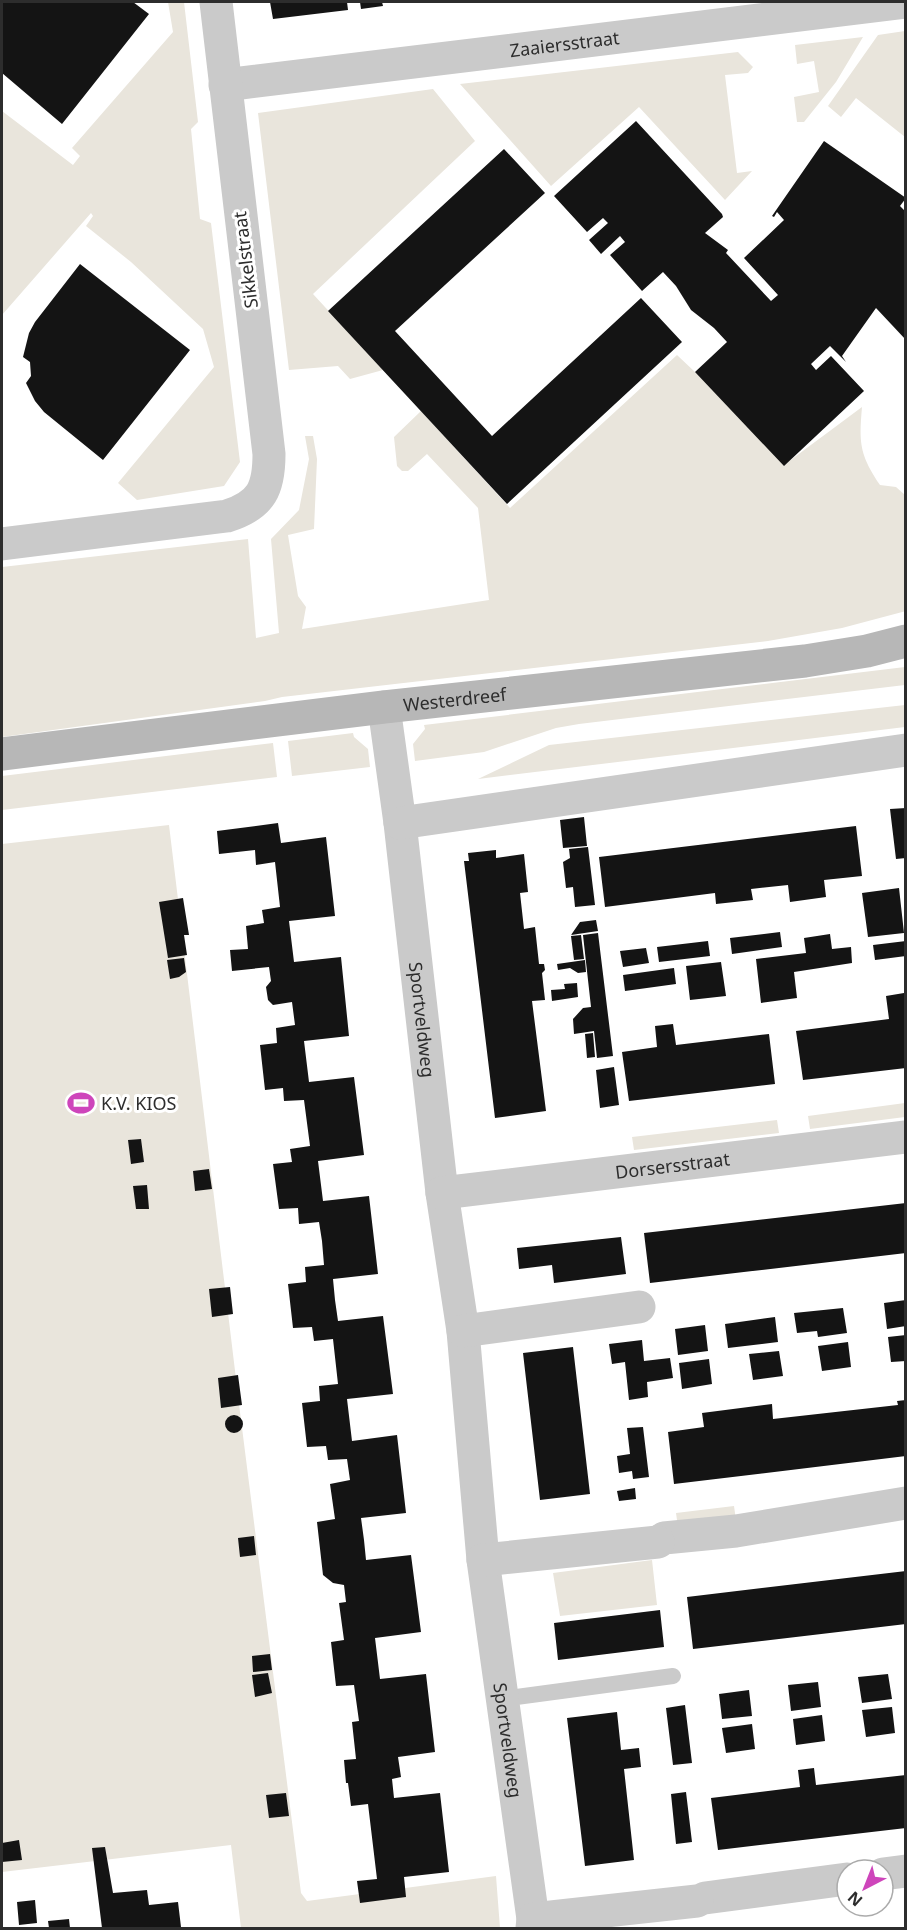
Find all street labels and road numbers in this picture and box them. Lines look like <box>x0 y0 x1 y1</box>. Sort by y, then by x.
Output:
street label: Zaaiersstraat <box>508 25 621 62</box>
street label: Sikkelstraat <box>227 210 263 310</box>
street label: Westerdreef <box>402 682 508 717</box>
street label: Sportveldweg <box>404 961 441 1079</box>
street label: Dorsersstraat <box>614 1146 731 1184</box>
street label: Sportveldweg <box>488 1681 528 1800</box>

